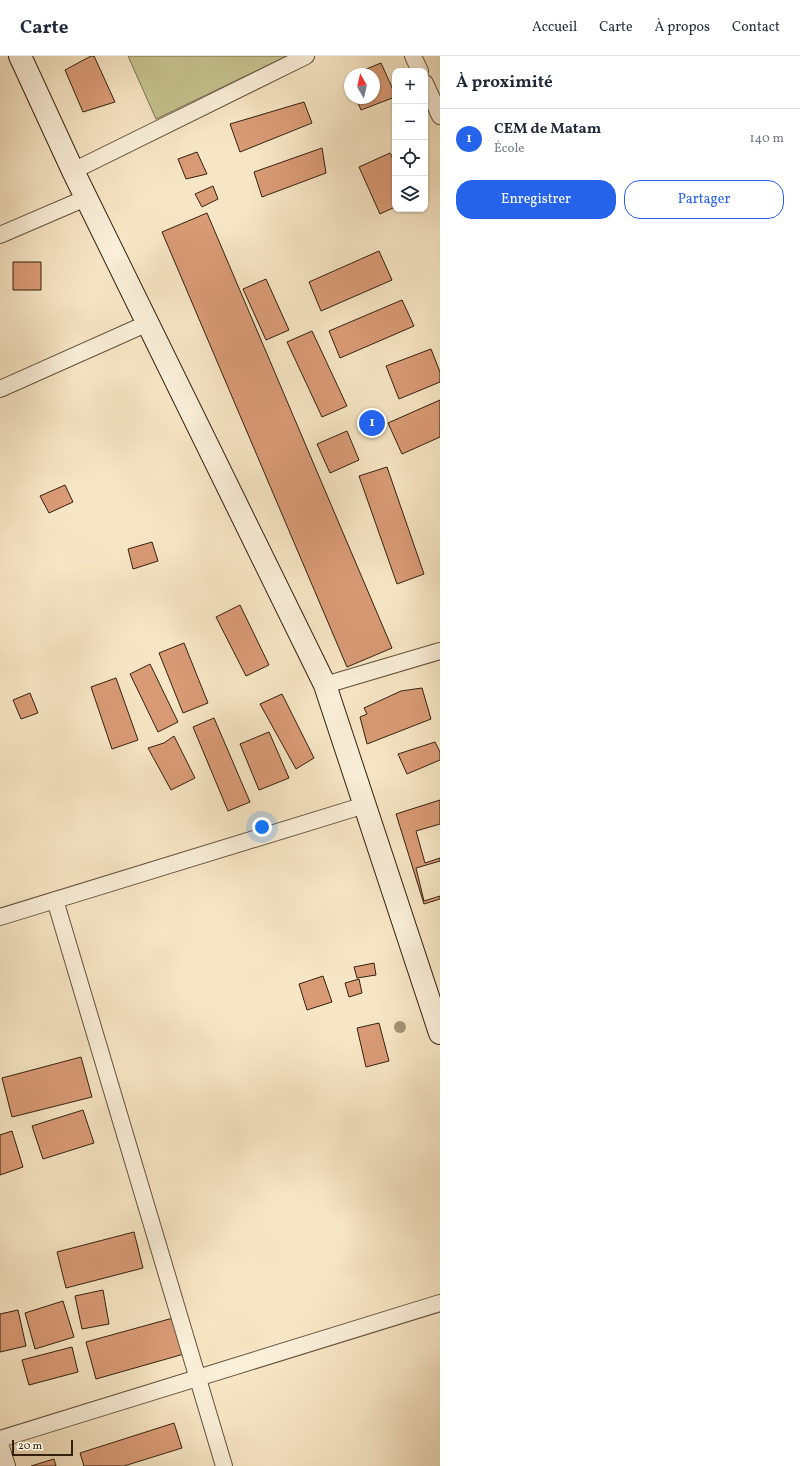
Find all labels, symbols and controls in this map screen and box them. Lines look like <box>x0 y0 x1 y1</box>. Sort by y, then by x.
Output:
text: Carte <box>20 15 68 41</box>
text: Accueil <box>532 18 577 37</box>
text: Carte <box>599 18 633 37</box>
text: À propos <box>655 18 710 37</box>
text: Contact <box>732 18 780 37</box>
north arrow <box>344 68 380 104</box>
map controls <box>392 68 428 212</box>
button: + <box>392 68 428 104</box>
text: À proximité <box>456 71 553 94</box>
button: − <box>392 104 428 140</box>
text: CEM de Matam <box>494 119 601 140</box>
text: 1 <box>466 130 472 148</box>
text: 140 m <box>750 130 784 148</box>
button: locate <box>392 140 428 176</box>
text: École <box>494 140 524 158</box>
button: layers <box>392 176 428 212</box>
button: Enregistrer <box>456 180 616 219</box>
button: Partager <box>624 180 784 219</box>
pin: 1 <box>359 408 385 438</box>
your location <box>252 817 272 837</box>
scale bar <box>12 1438 73 1457</box>
text: 20 m <box>18 1439 42 1454</box>

